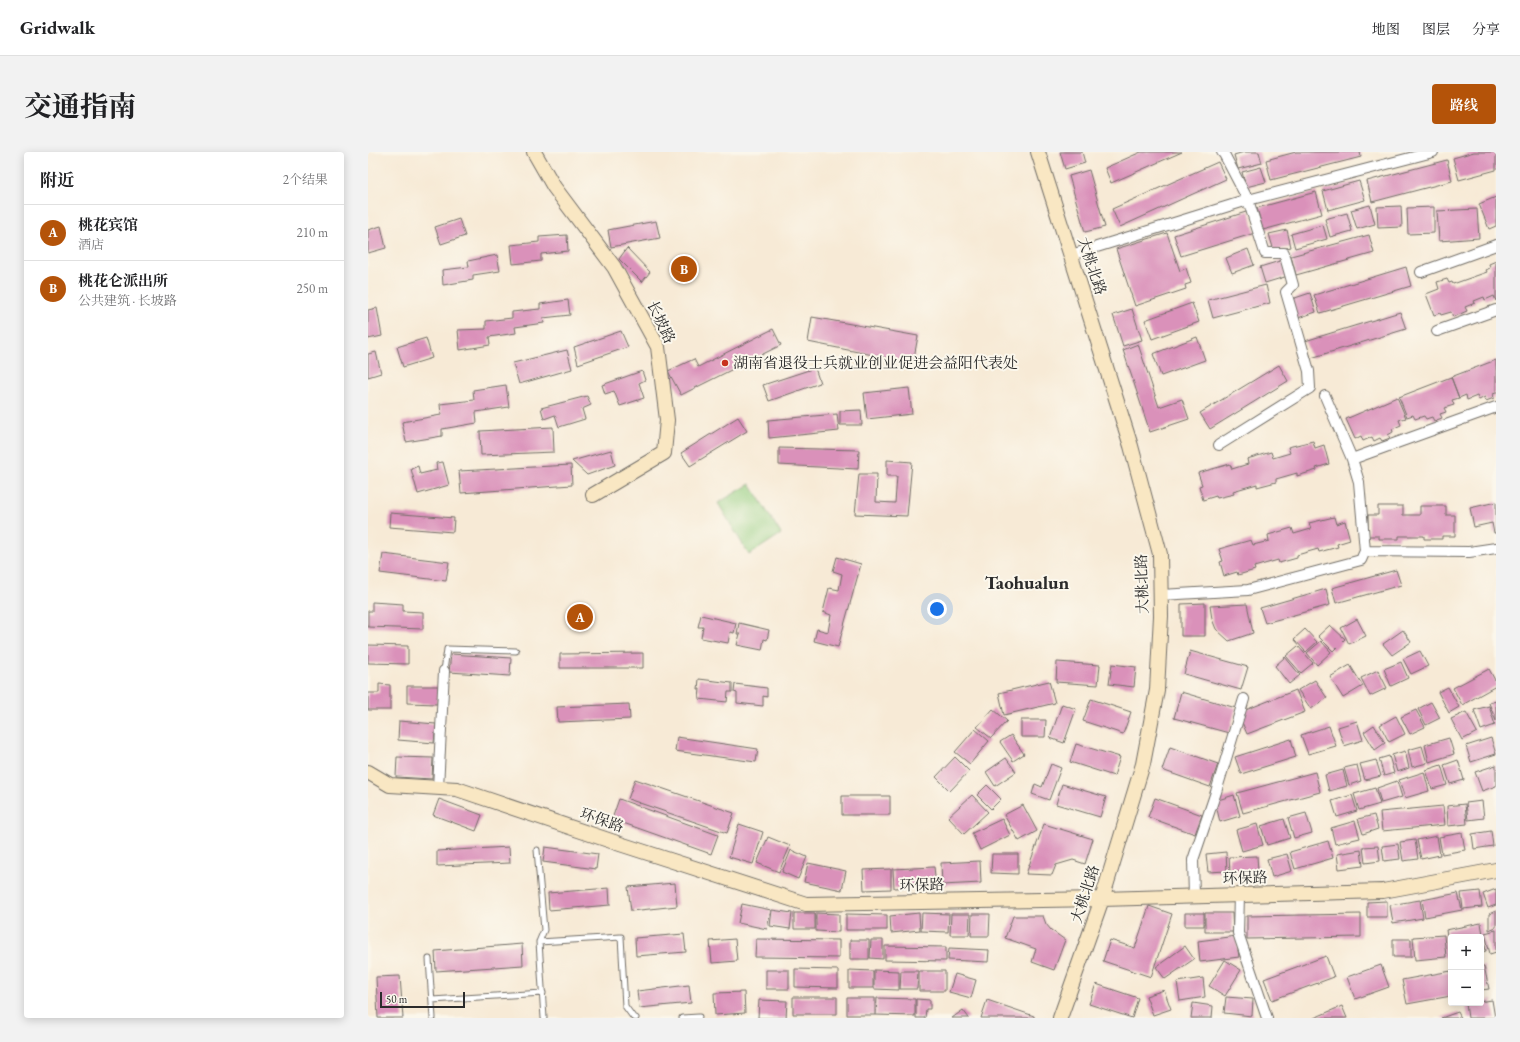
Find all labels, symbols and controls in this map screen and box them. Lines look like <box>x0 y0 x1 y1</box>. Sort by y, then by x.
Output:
text: Gridwalk <box>20 15 95 40</box>
text: 地图 <box>1372 20 1400 38</box>
text: 图层 <box>1422 20 1450 38</box>
text: 分享 <box>1472 20 1500 38</box>
button: 路线 <box>1432 84 1496 124</box>
text: 交通指南 <box>24 88 136 124</box>
text: 附近 <box>40 169 74 191</box>
text: 2个结果 <box>283 171 328 188</box>
text: 桃花宾馆 <box>78 215 138 234</box>
text: A <box>48 224 58 241</box>
text: 210 m <box>297 224 328 241</box>
street label: 大桃北路 <box>1074 234 1111 297</box>
text: 酒店 <box>78 236 104 253</box>
pin: B <box>671 254 697 284</box>
text: 桃花仑派出所 <box>78 271 168 290</box>
text: B <box>49 280 57 297</box>
text: 250 m <box>297 280 328 297</box>
text: 公共建筑 · 长坡路 <box>78 292 177 309</box>
street label: 长坡路 <box>643 297 680 346</box>
place label: 湖南省退役士兵就业创业促进会益阳代表处 <box>733 353 1018 372</box>
marker: 湖南省退役士兵就业创业促进会益阳代表处 <box>720 358 730 368</box>
street label: 大桃北路 <box>1131 554 1152 614</box>
district label: Taohualun <box>985 570 1070 595</box>
your location <box>927 599 947 619</box>
pin: A <box>567 602 593 632</box>
street label: 环保路 <box>578 803 627 836</box>
street label: 大桃北路 <box>1066 862 1103 925</box>
street label: 环保路 <box>1222 867 1268 888</box>
street label: 环保路 <box>899 875 945 894</box>
map controls <box>1448 934 1484 1006</box>
button: + <box>1448 934 1484 970</box>
button: − <box>1448 970 1484 1006</box>
scale bar <box>380 990 465 1009</box>
text: 50 m <box>386 992 407 1006</box>

